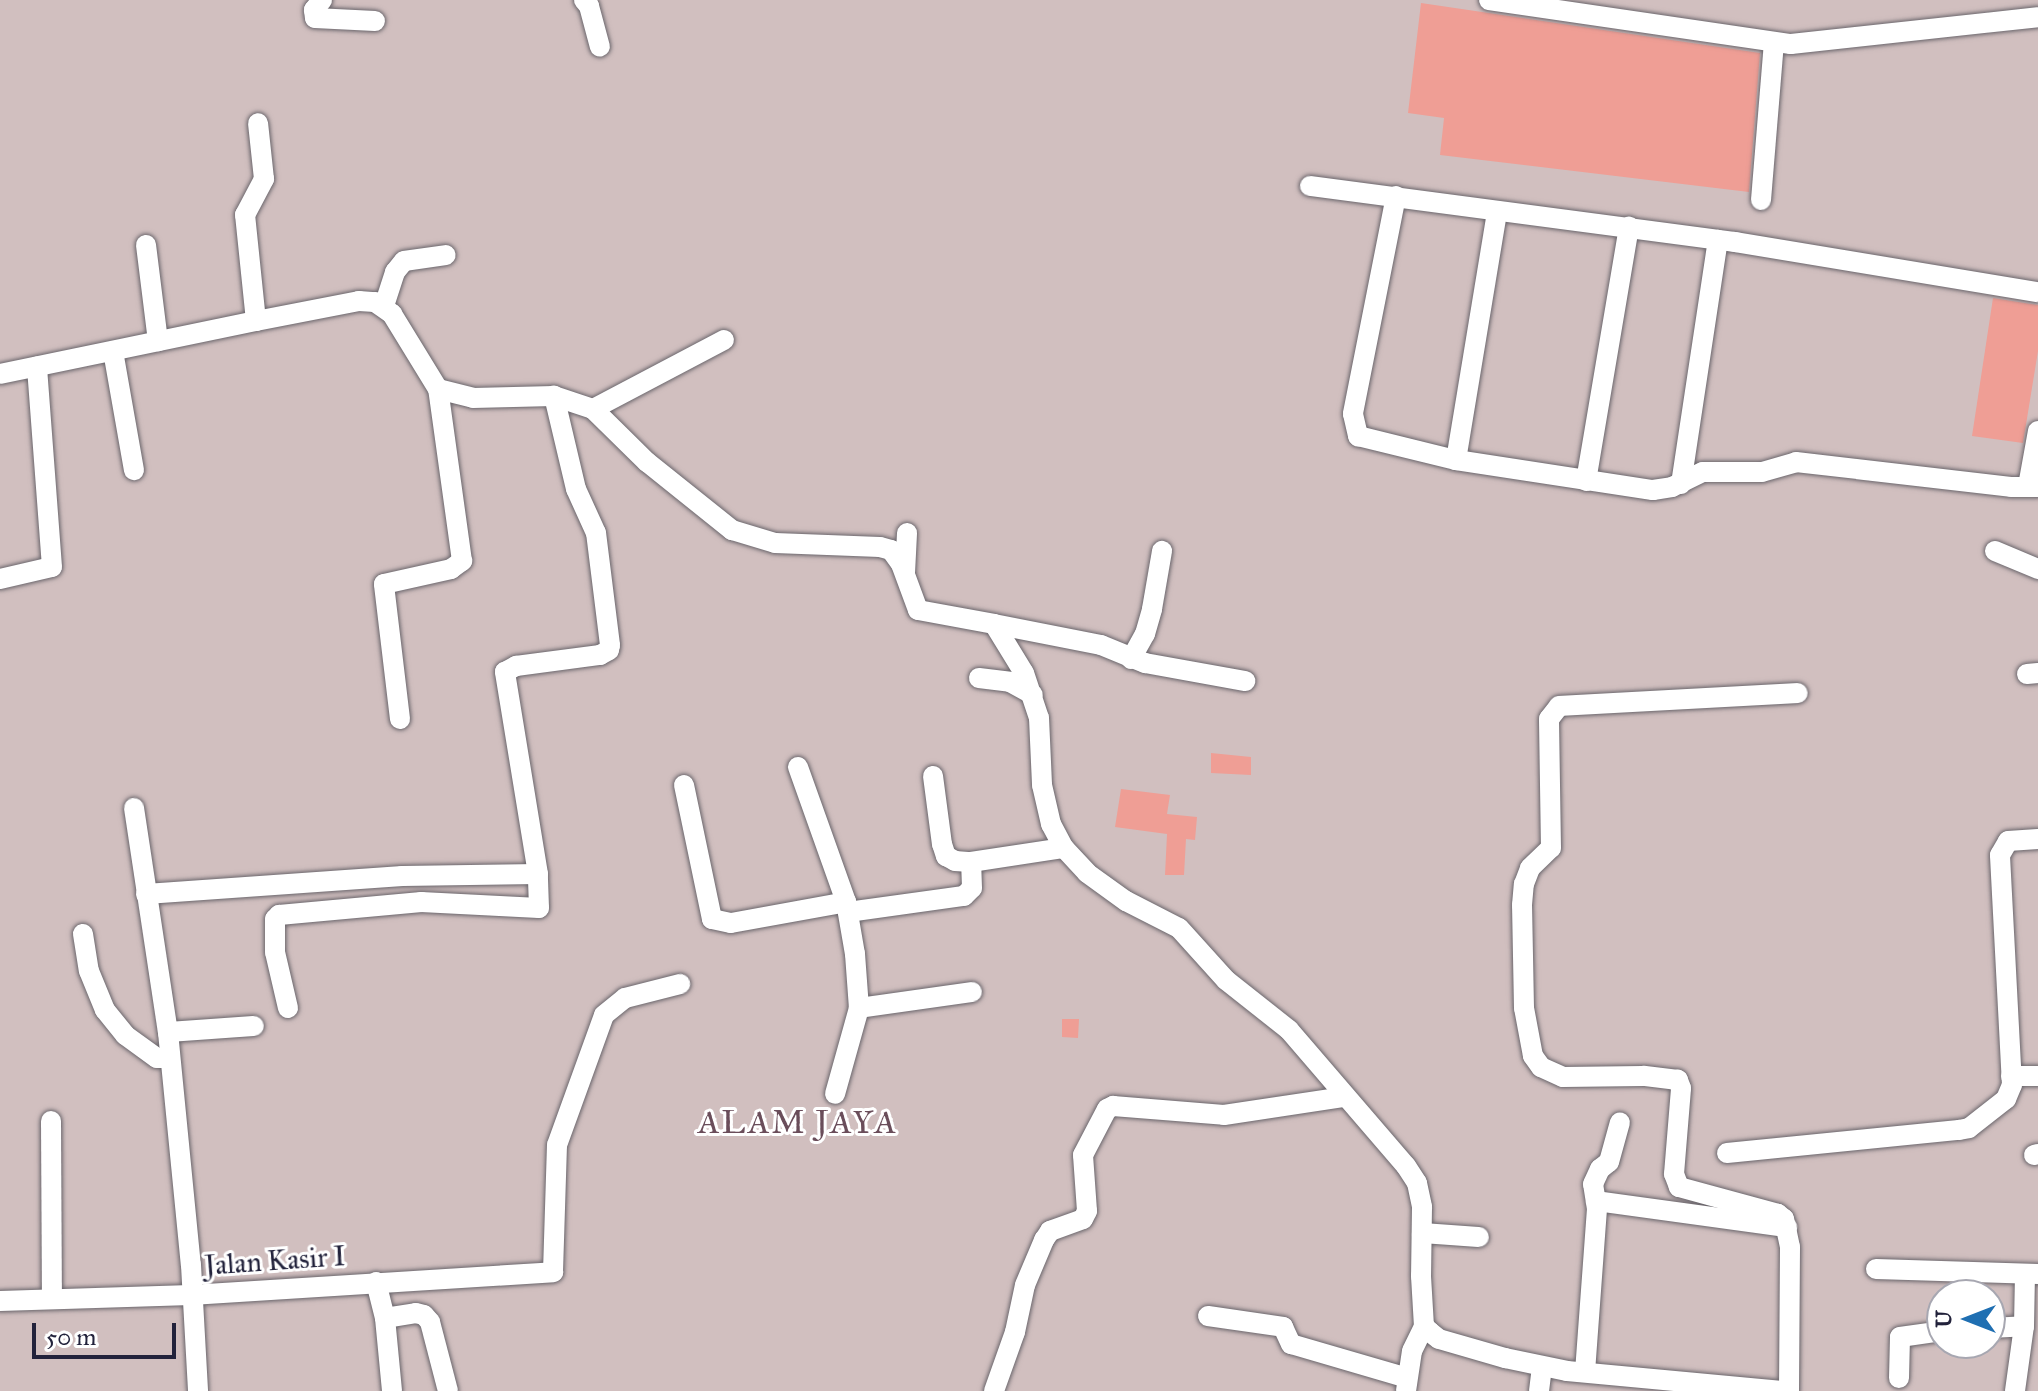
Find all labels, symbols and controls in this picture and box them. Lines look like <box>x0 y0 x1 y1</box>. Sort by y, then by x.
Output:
district label: ALAM JAYA <box>698 1104 898 1142</box>
street label: Jalan Kasir I <box>203 1239 347 1283</box>
north arrow <box>1926 1279 2006 1359</box>
scale bar <box>36 1307 180 1357</box>
text: U <box>1930 1310 1957 1328</box>
text: 50 m <box>46 1322 96 1352</box>

